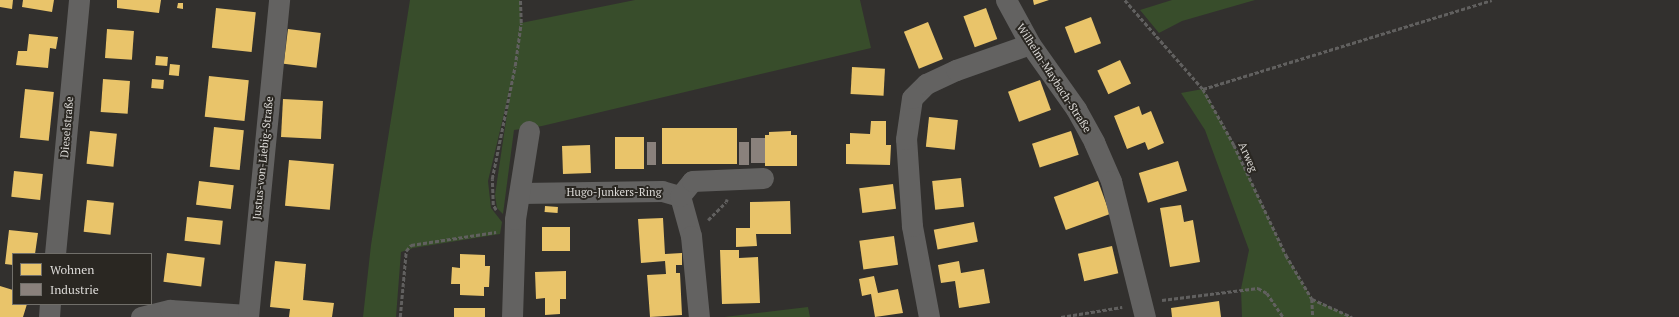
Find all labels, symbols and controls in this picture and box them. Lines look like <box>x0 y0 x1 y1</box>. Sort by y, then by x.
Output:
street label: Wilhelm-Maybach-Straße <box>1014 21 1094 135</box>
street label: Dieselstraße <box>58 96 76 158</box>
street label: Justus-von-Liebig-Straße <box>250 96 276 220</box>
street label: Arweg <box>1236 140 1260 174</box>
street label: Hugo-Junkers-Ring <box>567 185 661 199</box>
legend <box>12 253 152 305</box>
text: Wohnen <box>50 262 94 277</box>
text: Industrie <box>50 282 99 297</box>

